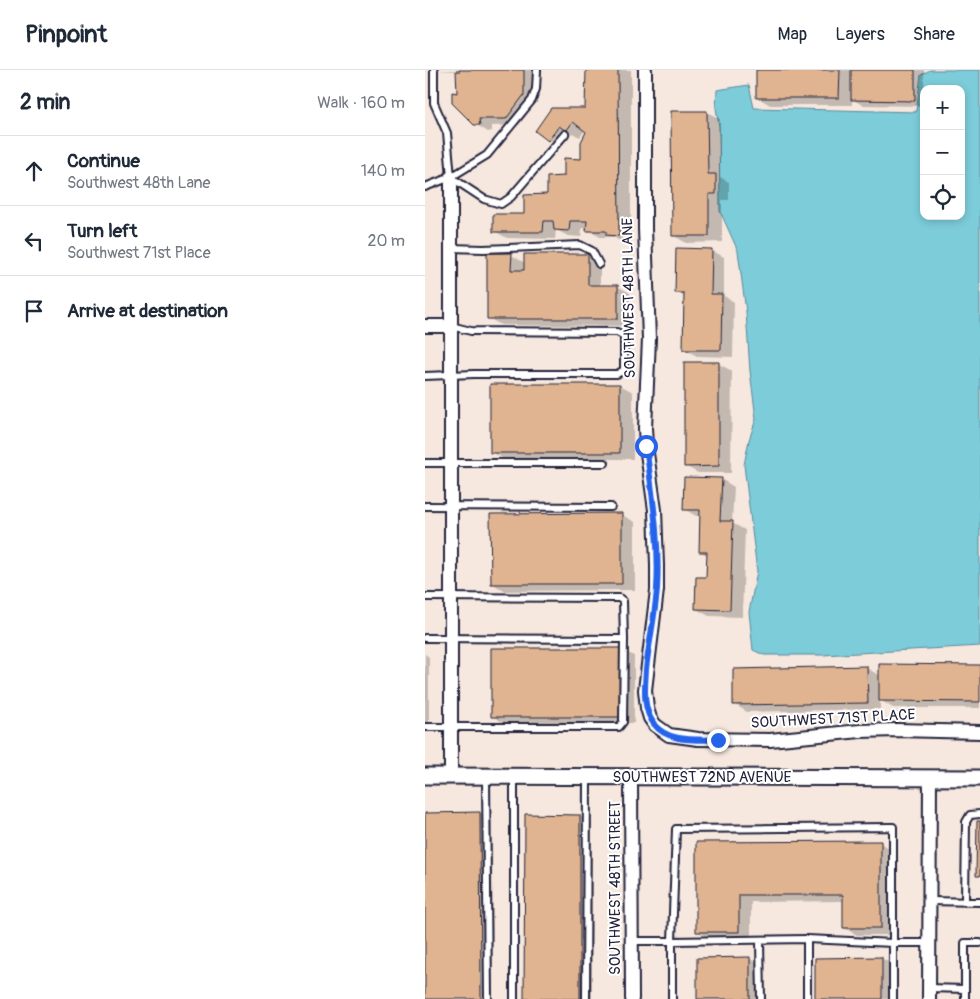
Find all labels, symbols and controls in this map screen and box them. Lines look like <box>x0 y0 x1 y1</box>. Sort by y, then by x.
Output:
text: Pinpoint <box>25 20 107 49</box>
text: Map <box>778 23 807 46</box>
text: Layers <box>835 23 885 46</box>
text: Share <box>913 23 955 46</box>
map controls <box>920 85 965 220</box>
button: + <box>920 85 965 130</box>
text: 2 min <box>20 89 70 116</box>
text: Walk · 160 m <box>317 93 405 113</box>
button: − <box>920 130 965 175</box>
text: Continue <box>67 149 140 173</box>
icon: ahead <box>20 157 48 185</box>
text: 140 m <box>361 161 405 181</box>
text: Southwest 48th Lane <box>67 173 210 193</box>
button: locate <box>920 175 965 220</box>
street label: SOUTHWEST 48TH LANE <box>618 217 640 378</box>
text: Turn left <box>67 219 137 243</box>
icon: left <box>20 227 48 255</box>
text: 20 m <box>367 231 405 251</box>
text: Southwest 71st Place <box>67 243 211 263</box>
icon: arrive <box>20 297 48 325</box>
text: Arrive at destination <box>67 299 228 323</box>
route start <box>635 435 658 458</box>
street label: SOUTHWEST 71ST PLACE <box>750 705 916 733</box>
route end <box>707 729 730 752</box>
street label: SOUTHWEST 72ND AVENUE <box>613 768 792 787</box>
street label: SOUTHWEST 48TH STREET <box>606 801 625 975</box>

